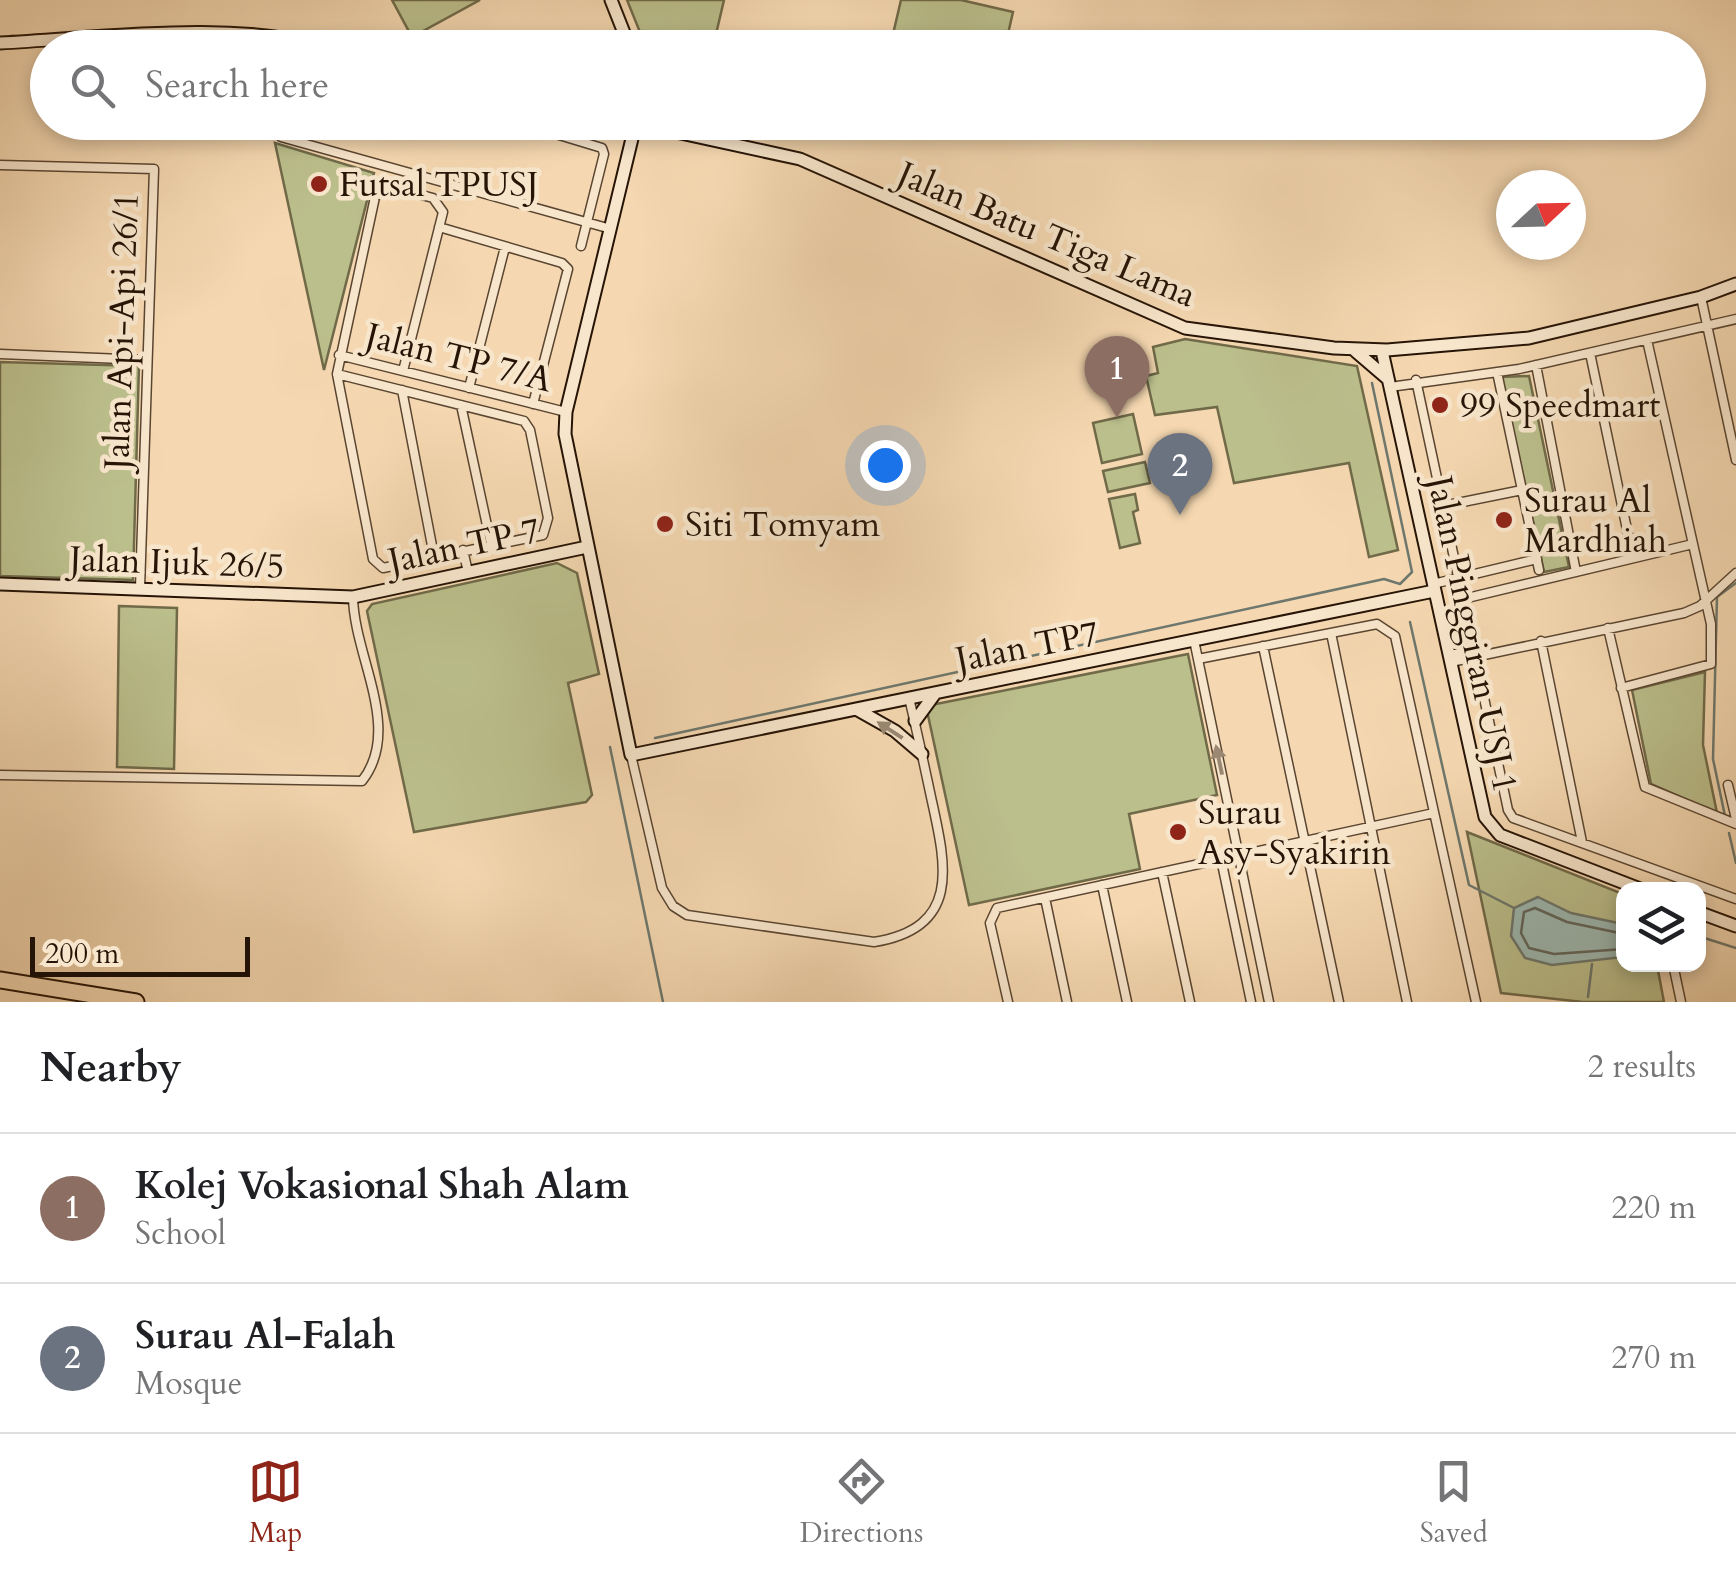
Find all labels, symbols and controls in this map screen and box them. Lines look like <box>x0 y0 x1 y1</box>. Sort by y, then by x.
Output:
search box <box>30 30 1706 140</box>
icon: search <box>65 58 120 113</box>
text: Search here <box>145 59 329 111</box>
street label: Jalan Batu Tiga Lama <box>886 148 1203 319</box>
place label: Futsal TPUSJ <box>339 161 539 209</box>
north arrow <box>1496 170 1586 260</box>
marker: Futsal TPUSJ <box>308 173 330 195</box>
street label: Jalan Api-Api 26/1 <box>93 192 151 475</box>
street label: Jalan TP 7/A <box>356 310 557 404</box>
pin: 1 <box>1084 336 1150 418</box>
place label: 99 Speedmart <box>1460 382 1660 430</box>
marker: 99 Speedmart <box>1429 394 1451 416</box>
pin: 2 <box>1148 432 1212 515</box>
your location <box>860 440 911 491</box>
street label: Jalan Pinggiran USJ 1 <box>1414 467 1529 797</box>
place label: Surau Al Mardhiah <box>1524 477 1667 565</box>
place label: Siti Tomyam <box>685 501 880 549</box>
street label: Jalan TP 7 <box>379 506 545 587</box>
marker: Surau Al Mardhiah <box>1493 509 1515 531</box>
marker: Siti Tomyam <box>654 513 676 535</box>
street label: Jalan Ijuk 26/5 <box>64 535 285 591</box>
street label: Jalan TP7 <box>947 610 1103 685</box>
one-way arrow <box>876 721 903 739</box>
one-way arrow <box>1210 744 1226 775</box>
place label: Surau Asy-Syakirin <box>1198 789 1391 877</box>
marker: Surau Asy-Syakirin <box>1167 821 1189 843</box>
map controls <box>1616 882 1706 972</box>
button: layers <box>1616 882 1706 972</box>
scale bar <box>30 932 250 976</box>
text: 200 m <box>45 935 119 973</box>
text: Nearby <box>40 1039 182 1096</box>
text: 2 results <box>1588 1045 1696 1089</box>
text: Kolej Vokasional Shah Alam <box>135 1160 629 1212</box>
text: 1 <box>64 1186 81 1230</box>
text: 220 m <box>1611 1186 1696 1230</box>
text: School <box>135 1212 226 1256</box>
text: Surau Al-Falah <box>135 1310 396 1362</box>
text: 2 <box>64 1336 81 1380</box>
text: 270 m <box>1611 1336 1696 1380</box>
text: Mosque <box>135 1362 242 1406</box>
tab: Map <box>248 1454 303 1552</box>
tab: Directions <box>800 1454 923 1552</box>
tab: Saved <box>1420 1454 1488 1552</box>

